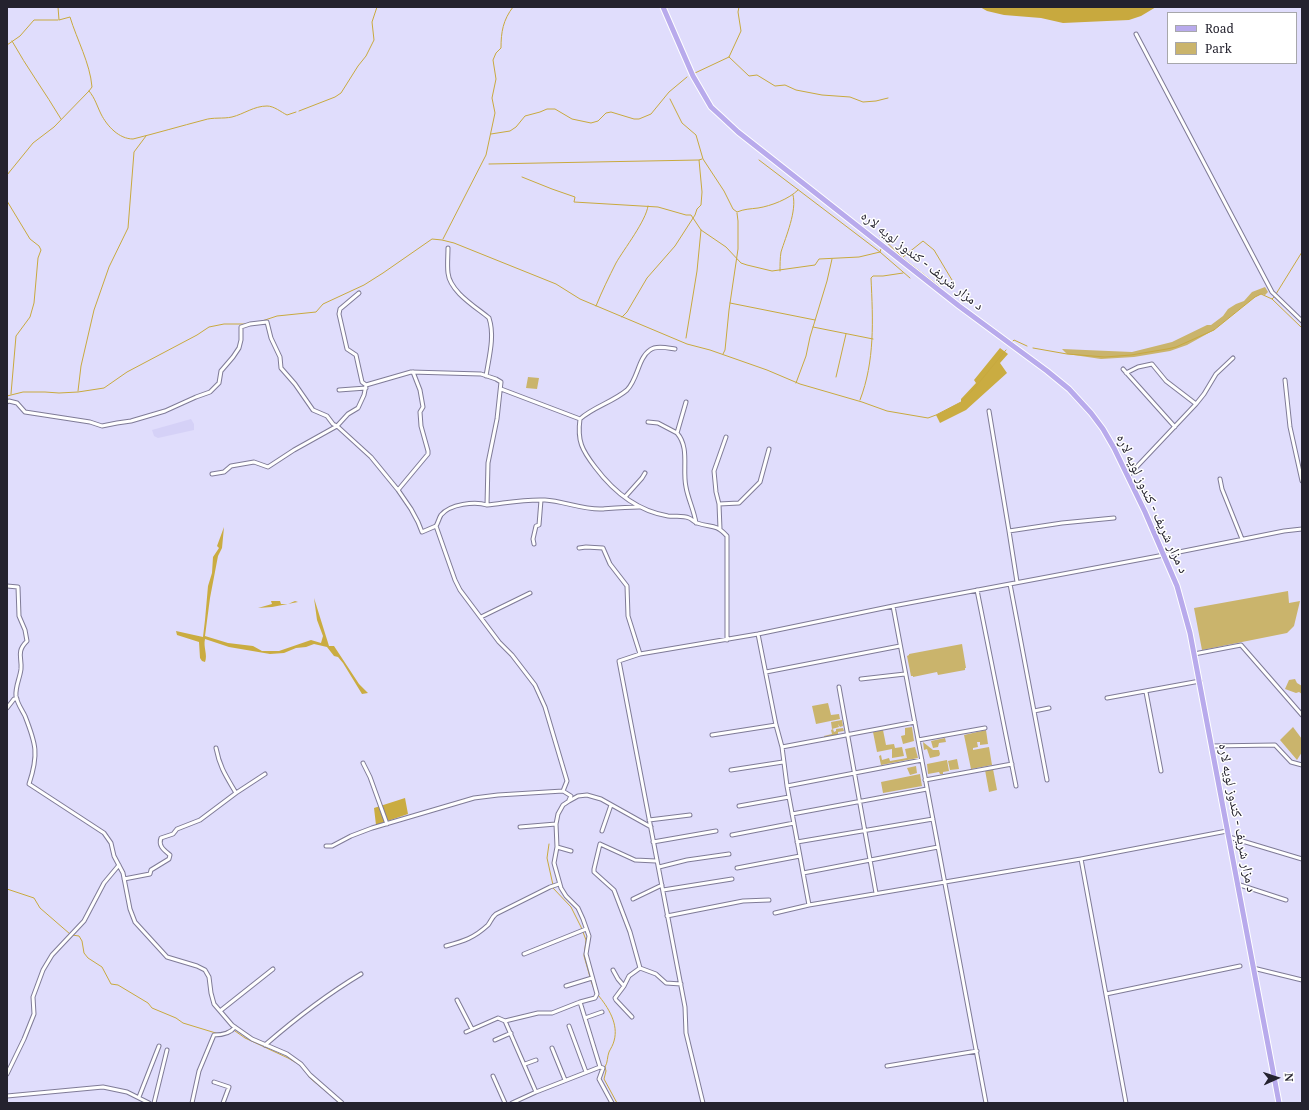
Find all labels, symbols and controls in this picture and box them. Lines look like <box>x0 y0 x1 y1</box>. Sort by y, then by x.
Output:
legend <box>1167 12 1297 64</box>
text: Road <box>1205 20 1234 37</box>
text: Park <box>1205 40 1232 57</box>
street label: د مزار شریف - کندوز لویه لاره <box>857 208 987 314</box>
street label: د مزار شریف - کندوز لویه لاره <box>1112 432 1192 576</box>
street label: د مزار شریف - کندوز لویه لاره <box>1214 742 1260 894</box>
north arrow <box>1257 1058 1297 1098</box>
text: N <box>1282 1073 1297 1082</box>

